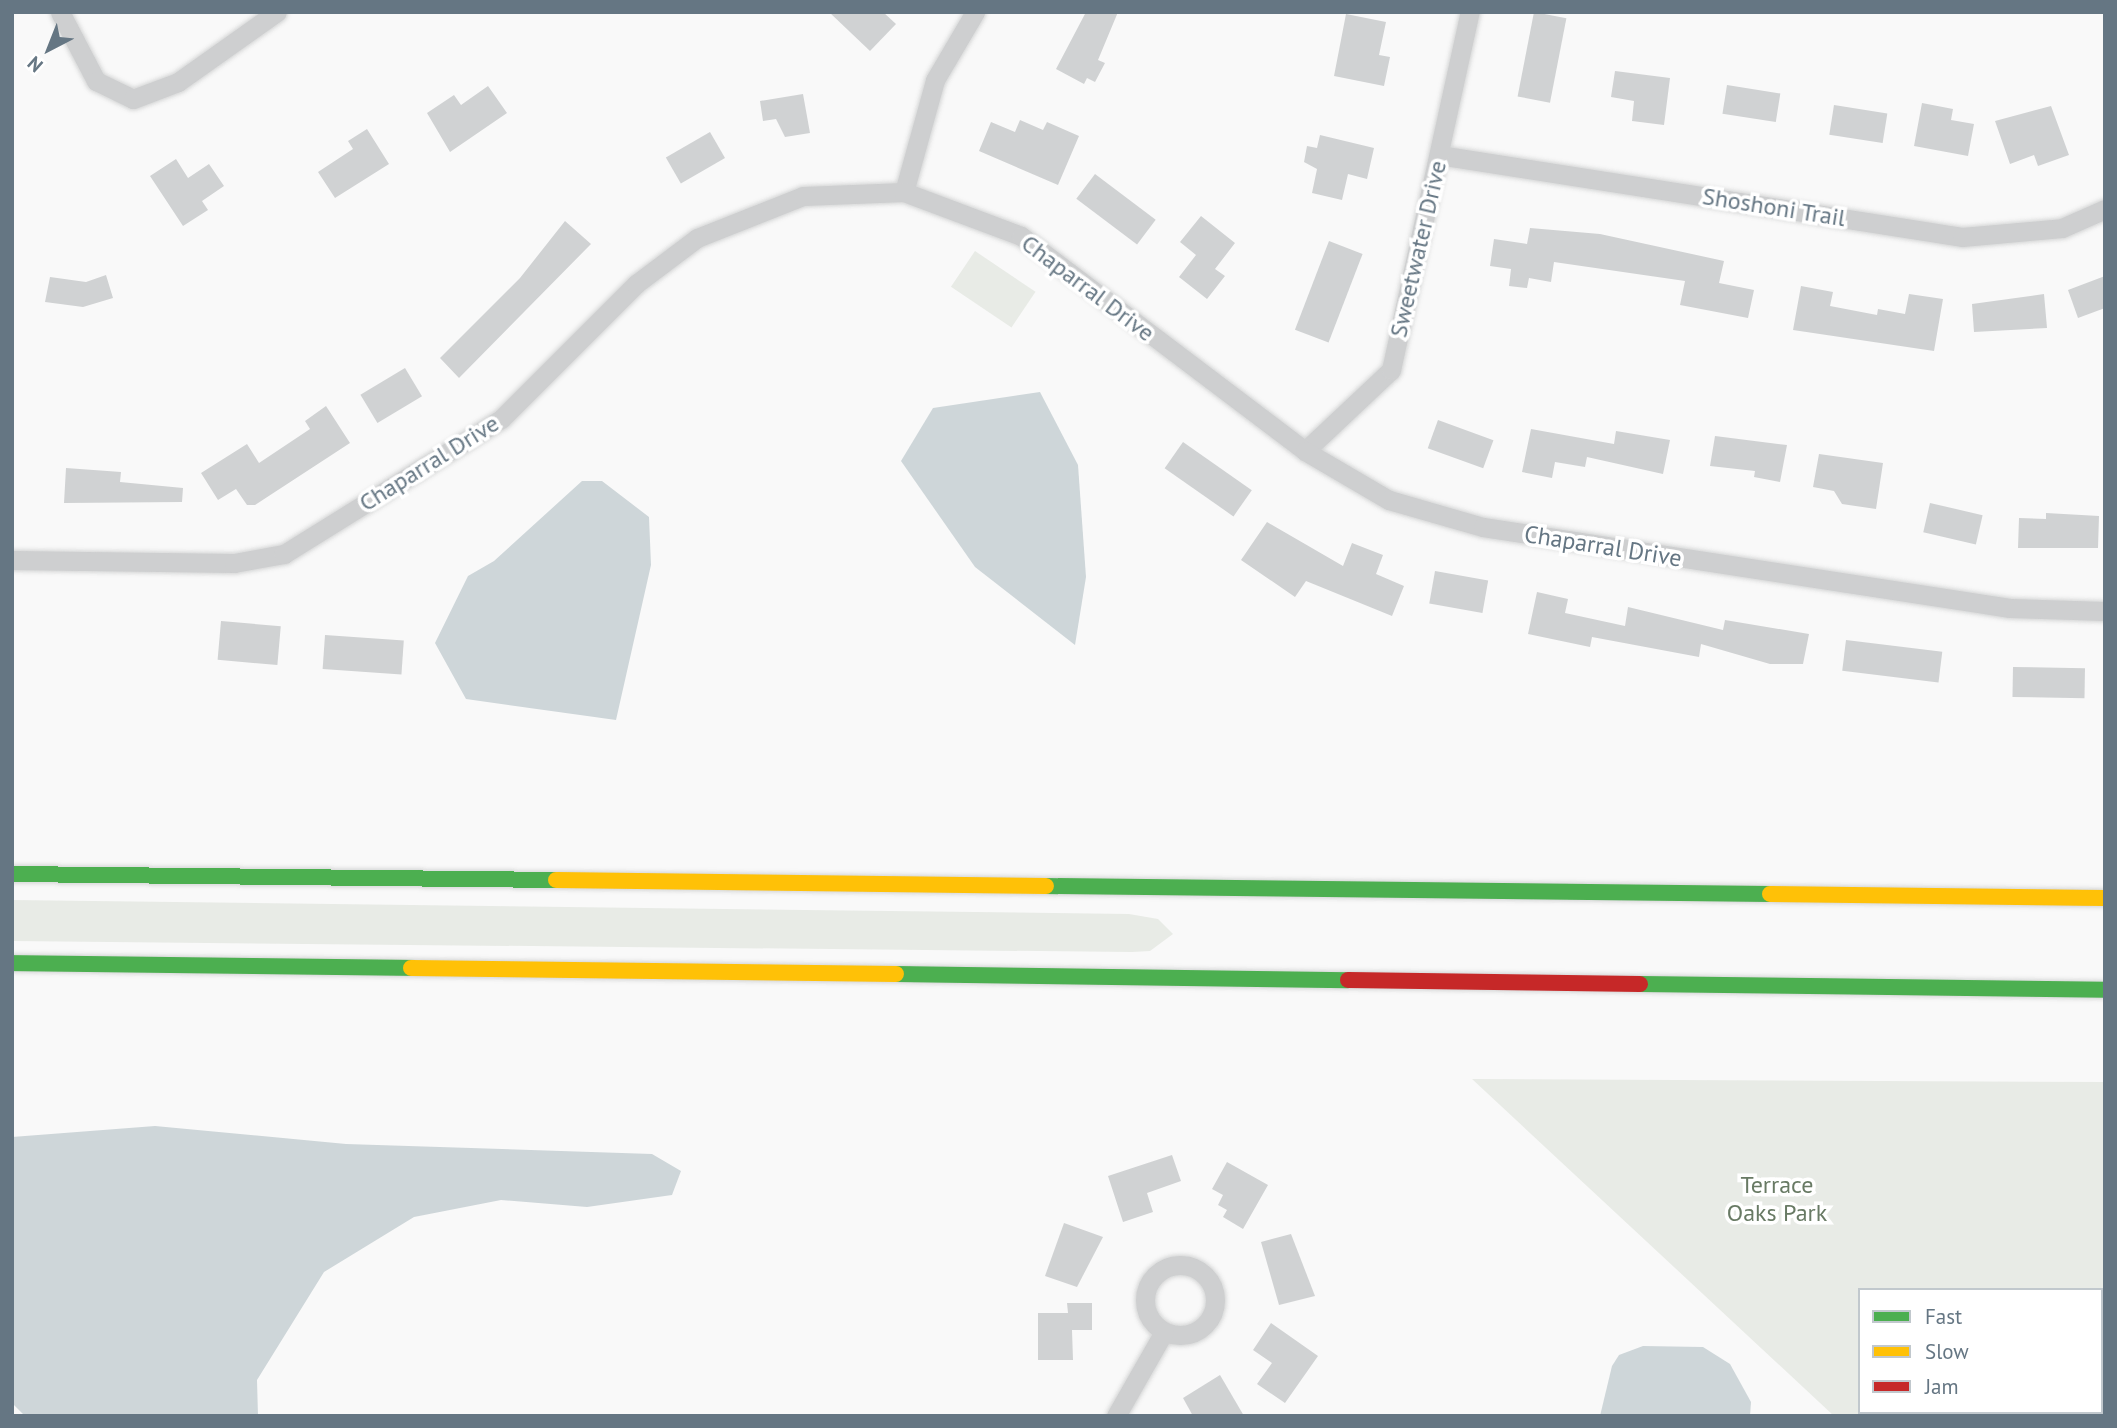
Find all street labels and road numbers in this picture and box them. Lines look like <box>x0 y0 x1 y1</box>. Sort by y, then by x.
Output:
street label: Sweetwater Drive <box>1384 158 1452 340</box>
street label: Shoshoni Trail <box>1700 181 1848 233</box>
street label: Chaparral Drive <box>1016 229 1160 347</box>
street label: Chaparral Drive <box>354 409 504 517</box>
street label: Chaparral Drive <box>1522 519 1684 573</box>

